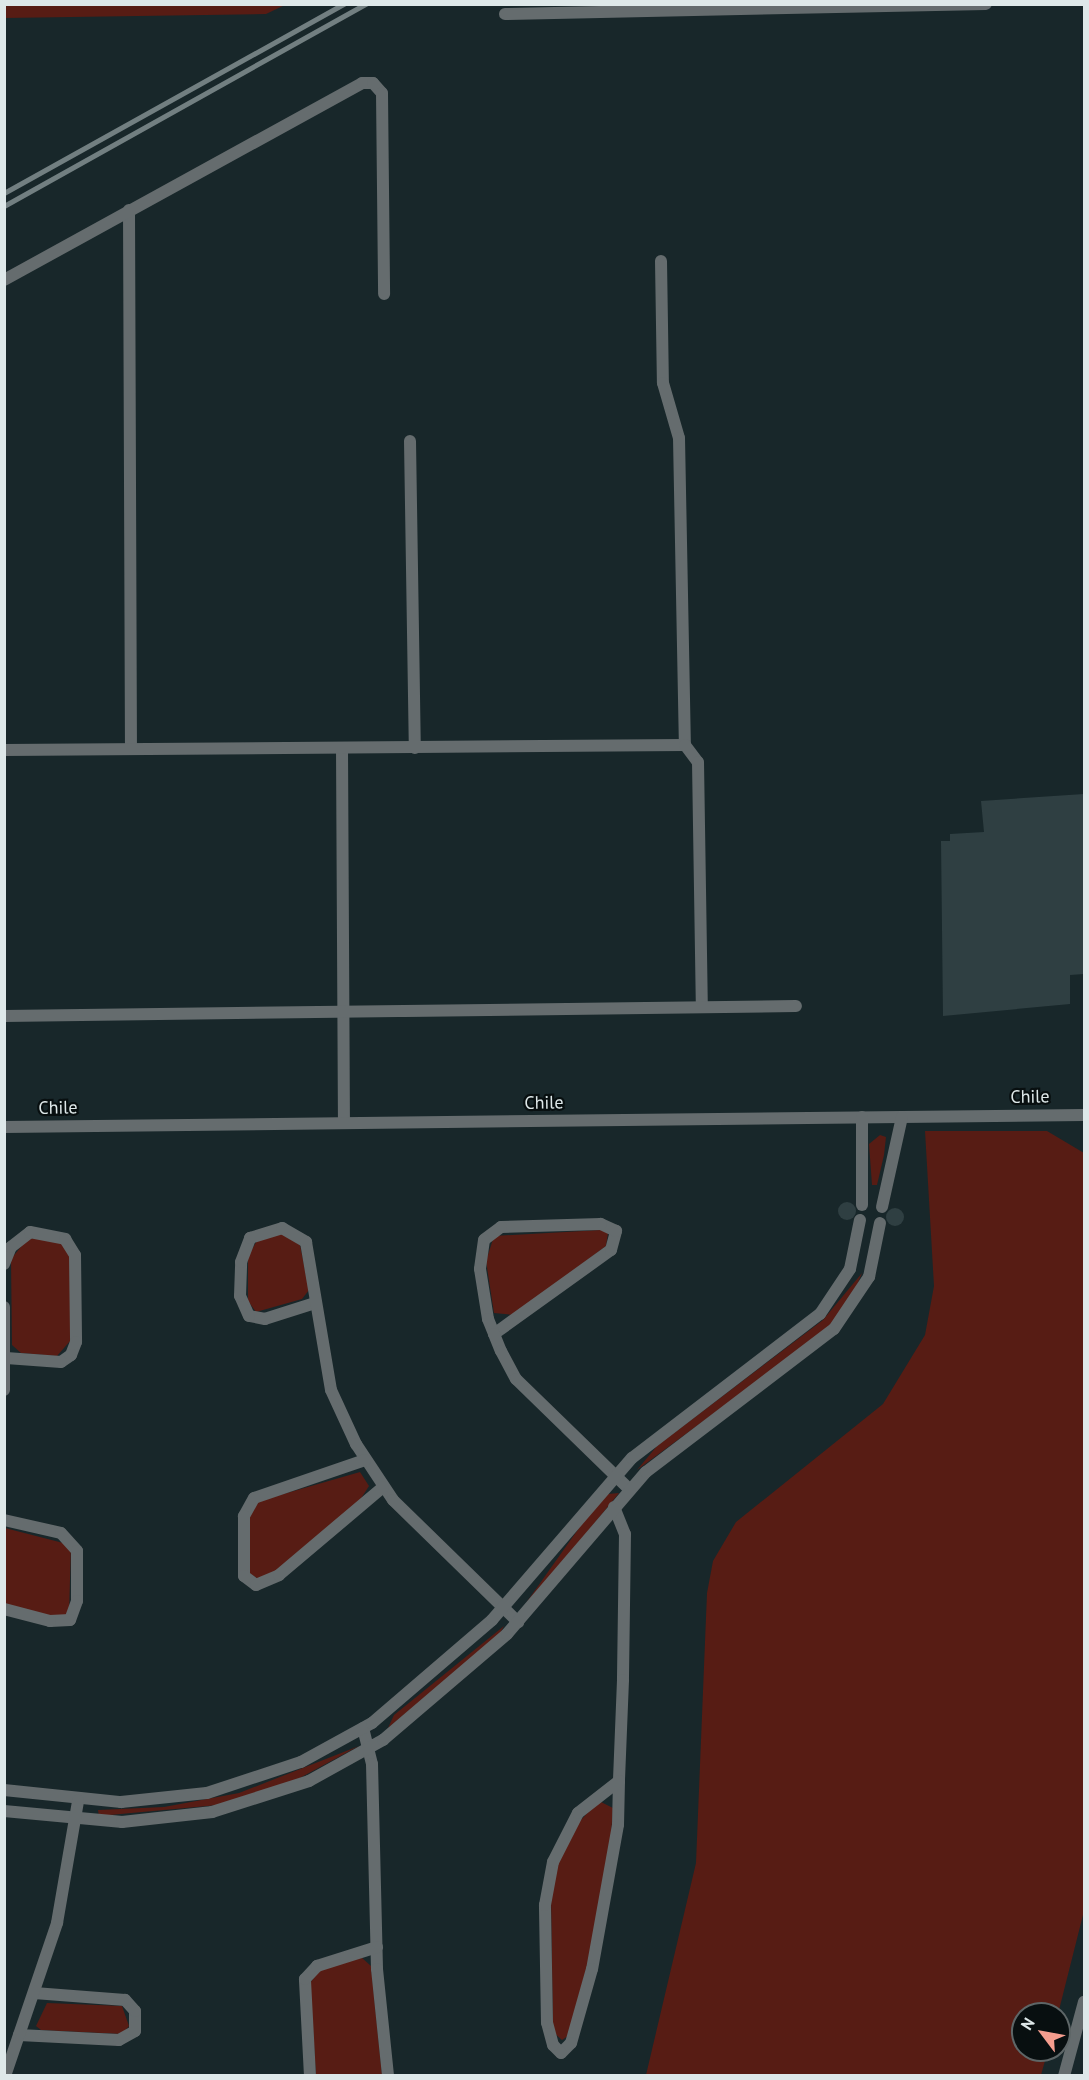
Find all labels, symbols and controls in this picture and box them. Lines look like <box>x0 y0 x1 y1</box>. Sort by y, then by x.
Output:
street label: Chile <box>1010 1086 1050 1108</box>
street label: Chile <box>524 1092 564 1114</box>
street label: Chile <box>38 1097 78 1119</box>
north arrow <box>1011 2002 1071 2062</box>
text: N <box>1016 2014 1039 2033</box>

